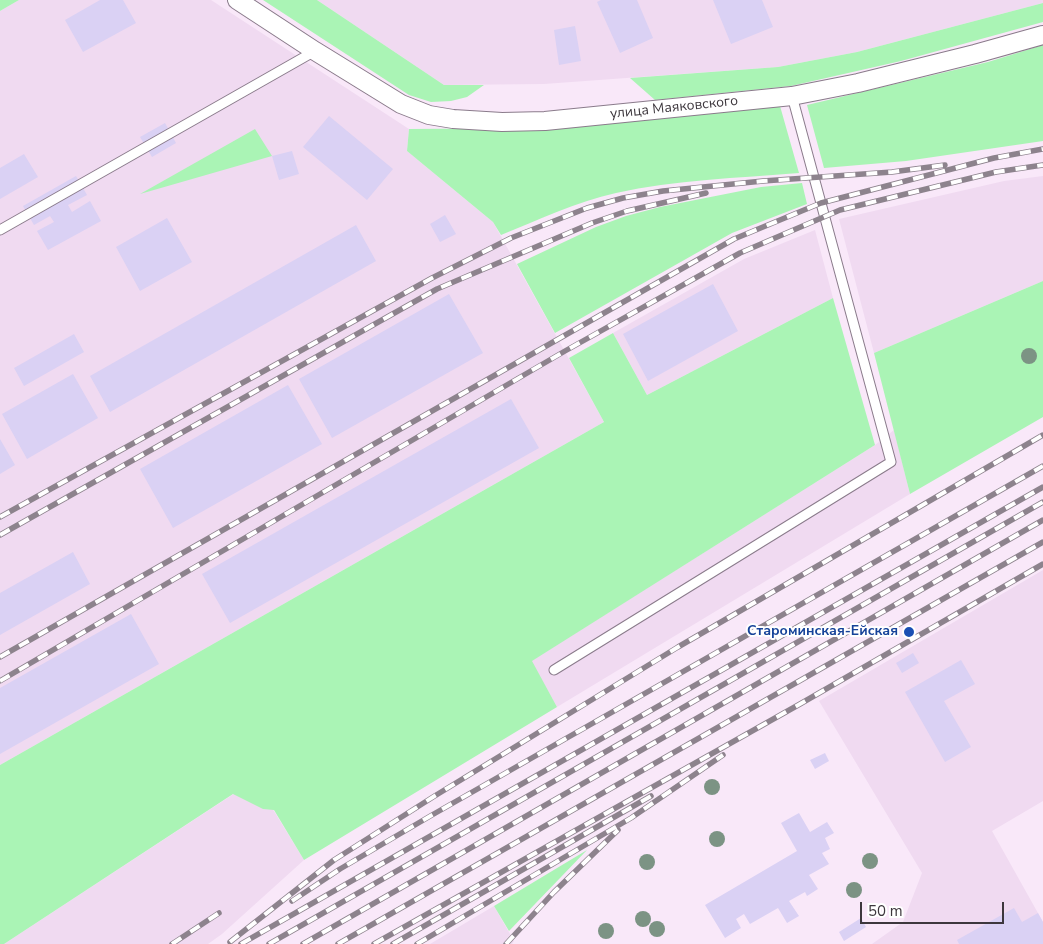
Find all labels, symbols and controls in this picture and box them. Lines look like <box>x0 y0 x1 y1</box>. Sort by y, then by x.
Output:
street label: улица Маяковского <box>609 93 739 123</box>
place label: Староминская-Ейская <box>747 624 898 640</box>
marker: Староминская-Ейская <box>902 625 916 639</box>
scale bar <box>863 892 1007 924</box>
text: 50 m <box>868 901 903 921</box>

